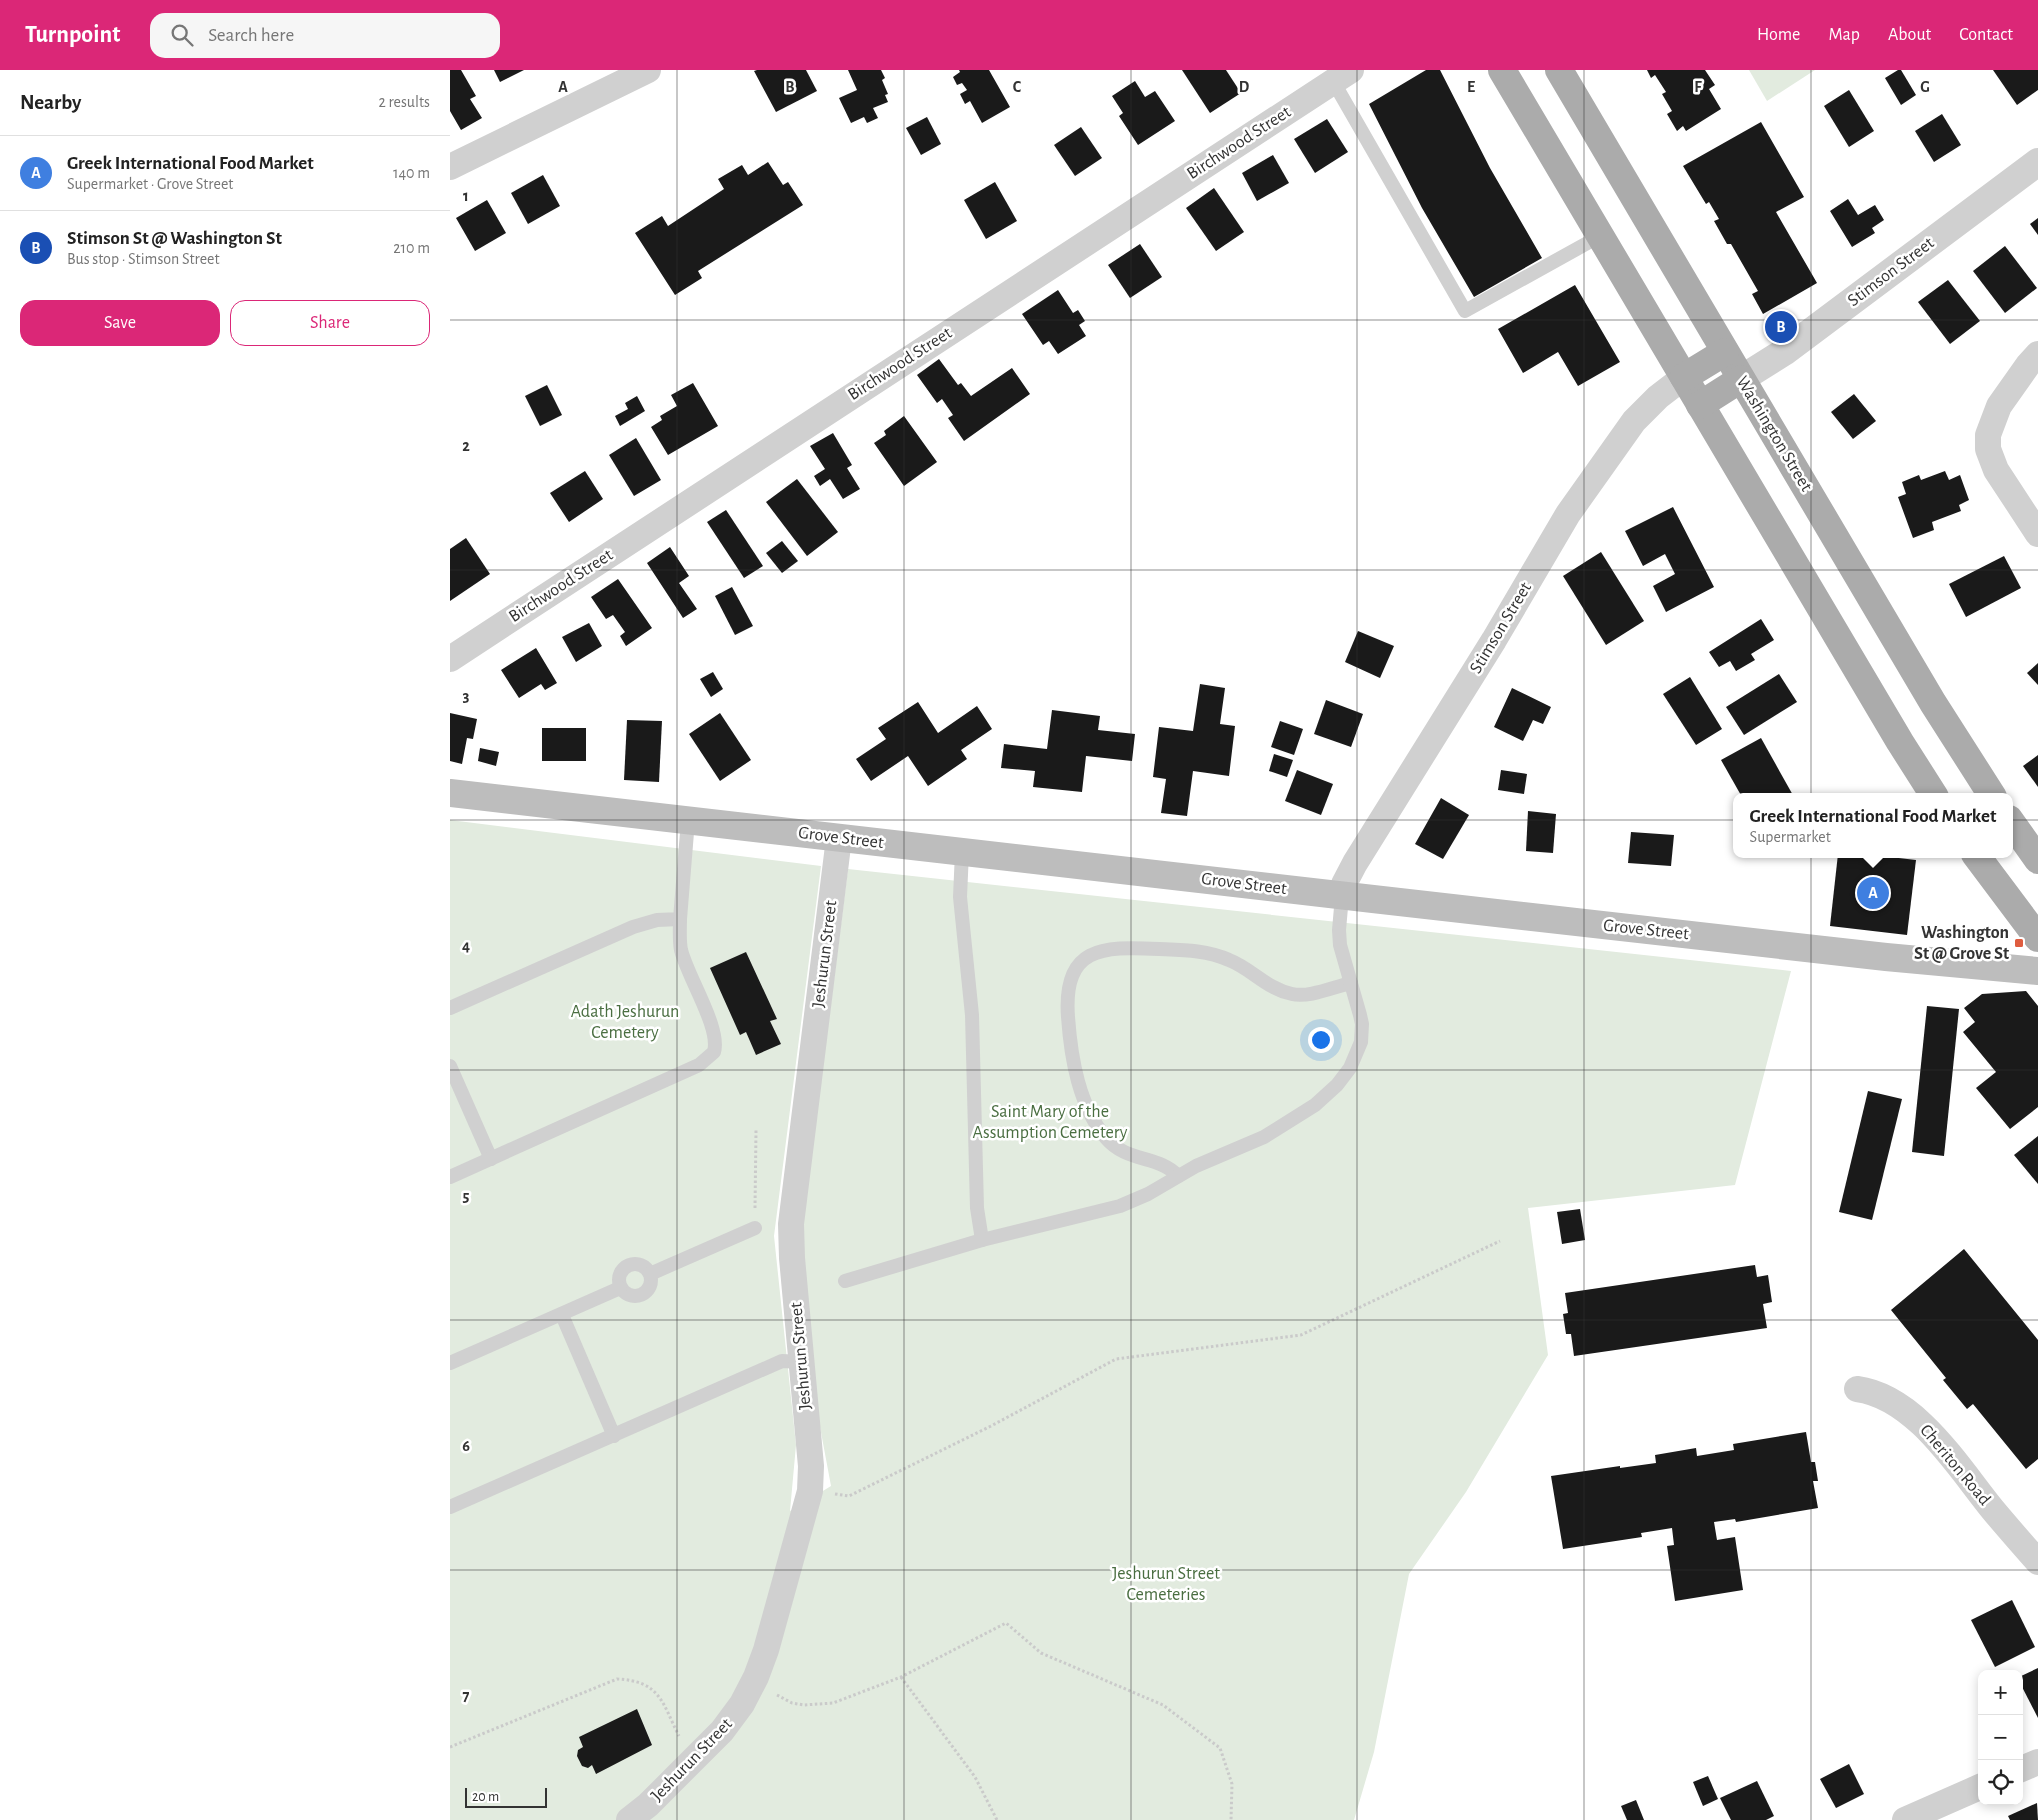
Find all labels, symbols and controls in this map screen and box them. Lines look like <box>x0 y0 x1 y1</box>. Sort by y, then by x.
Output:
search box <box>150 13 500 58</box>
icon: search <box>168 21 196 49</box>
text: Turnpoint <box>25 23 120 47</box>
text: Search here <box>208 26 294 45</box>
text: Home <box>1757 26 1800 44</box>
text: Map <box>1828 26 1860 44</box>
text: About <box>1888 26 1931 44</box>
text: Contact <box>1959 26 2013 44</box>
text: A <box>558 79 568 95</box>
text: B <box>785 79 795 95</box>
text: C <box>1013 79 1022 95</box>
text: D <box>1239 79 1250 95</box>
text: E <box>1467 79 1475 95</box>
text: F <box>1694 79 1702 95</box>
text: G <box>1920 79 1930 95</box>
text: Nearby <box>20 92 81 113</box>
text: 2 results <box>378 94 430 110</box>
street label: Birchwood Street <box>1184 103 1294 183</box>
text: Greek International Food Market <box>67 154 314 173</box>
text: A <box>31 165 41 181</box>
text: 140 m <box>393 165 430 181</box>
text: Supermarket · Grove Street <box>67 176 233 192</box>
text: 1 <box>463 188 469 204</box>
text: Stimson St @ Washington St <box>67 229 282 248</box>
street label: Stimson Street <box>1844 234 1938 310</box>
text: B <box>31 240 41 256</box>
text: 210 m <box>393 240 430 256</box>
text: Bus stop · Stimson Street <box>67 251 220 267</box>
button: Save <box>20 300 220 346</box>
button: Share <box>230 300 430 346</box>
pin: B <box>1765 308 1797 346</box>
street label: Birchwood Street <box>845 324 955 404</box>
street label: Washington Street <box>1733 373 1815 495</box>
text: 2 <box>462 438 470 454</box>
street label: Birchwood Street <box>506 546 616 626</box>
street label: Stimson Street <box>1467 579 1535 677</box>
text: 3 <box>463 688 470 704</box>
popup <box>1733 793 2013 858</box>
text: Greek International Food Market <box>1750 807 1996 826</box>
street label: Grove Street <box>797 824 885 852</box>
text: Supermarket <box>1750 829 1831 845</box>
street label: Grove Street <box>1200 870 1288 898</box>
pin: A <box>1857 874 1889 912</box>
street label: Jeshurun Street <box>809 899 841 1009</box>
street label: Grove Street <box>1602 917 1690 943</box>
place label: Washington St @ Grove St <box>1914 924 2009 963</box>
marker: Washington St @ Grove St <box>2013 937 2025 949</box>
text: 4 <box>462 938 470 954</box>
park label: Adath Jeshurun Cemetery <box>571 1003 679 1042</box>
your location <box>1308 1027 1334 1053</box>
park label: Saint Mary of the Assumption Cemetery <box>973 1103 1128 1142</box>
text: 5 <box>463 1188 470 1204</box>
street label: Jeshurun Street <box>787 1301 815 1411</box>
street label: Cheriton Road <box>1916 1421 1994 1509</box>
text: 6 <box>462 1438 470 1454</box>
park label: Jeshurun Street Cemeteries <box>1112 1565 1220 1604</box>
map controls <box>1978 1670 2023 1805</box>
button: + <box>1978 1670 2023 1715</box>
text: 7 <box>463 1688 470 1704</box>
street label: Jeshurun Street <box>648 1715 736 1805</box>
button: − <box>1978 1715 2023 1760</box>
button: locate <box>1978 1760 2023 1805</box>
scale bar <box>465 1785 548 1808</box>
text: 20 m <box>472 1790 499 1804</box>

